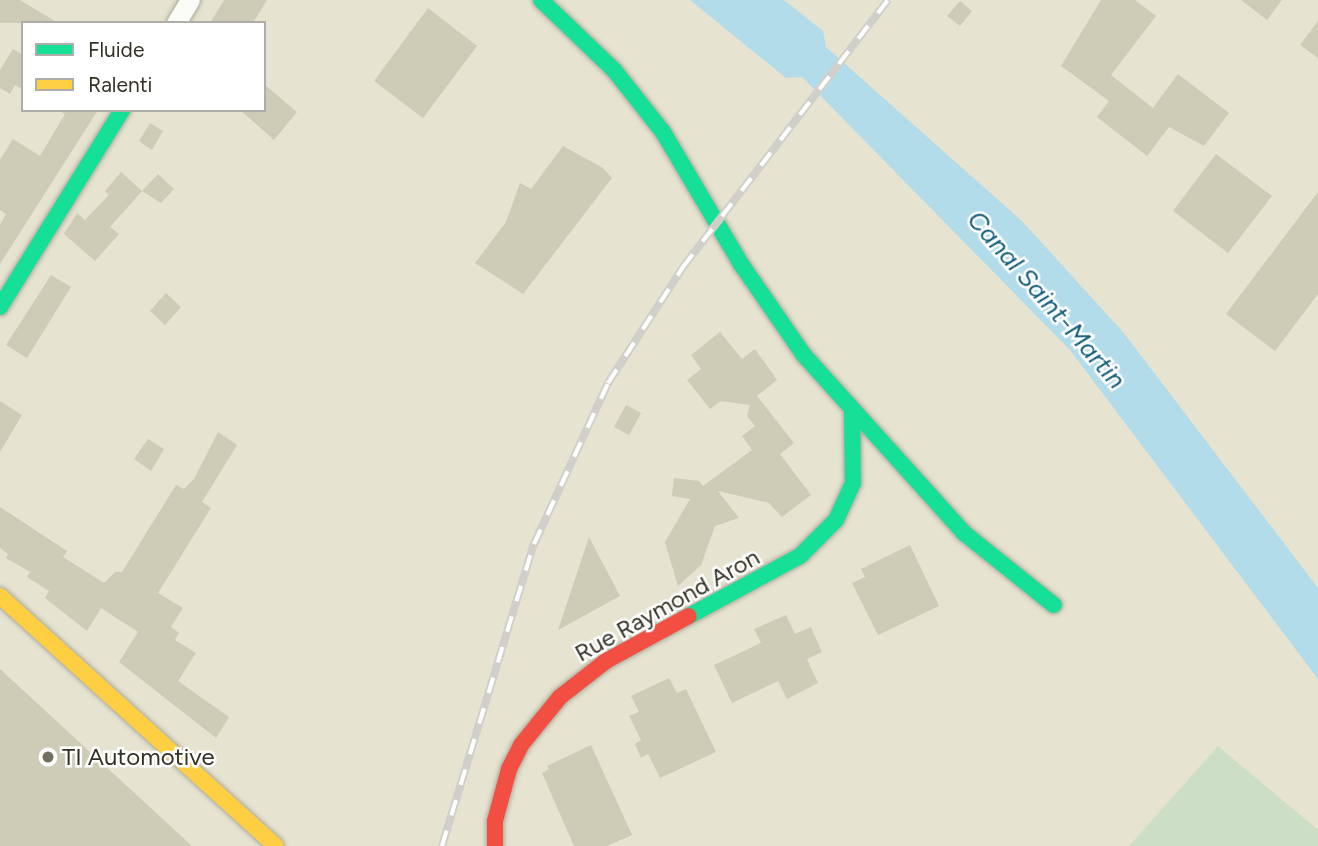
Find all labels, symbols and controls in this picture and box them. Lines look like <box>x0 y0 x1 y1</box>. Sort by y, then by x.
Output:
legend <box>21 21 266 112</box>
text: Fluide <box>88 37 144 62</box>
text: Ralenti <box>88 72 152 97</box>
water label: Canal Saint-Martin <box>960 205 1132 395</box>
street label: Rue Raymond Aron <box>570 542 764 668</box>
place label: TI Automotive <box>62 743 215 771</box>
marker: TI Automotive <box>40 749 56 765</box>

